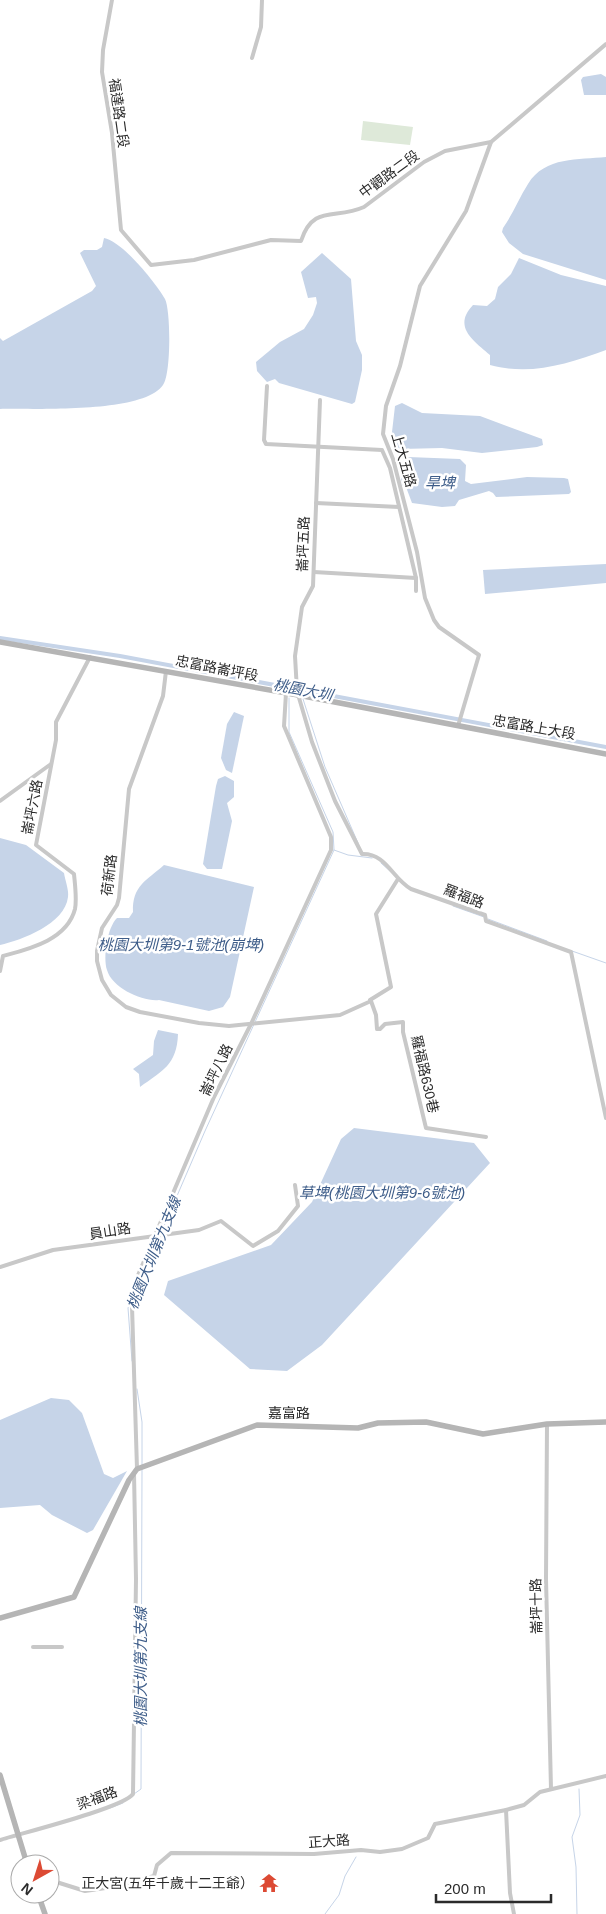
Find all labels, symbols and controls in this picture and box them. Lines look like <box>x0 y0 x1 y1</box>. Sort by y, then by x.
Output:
street label: 福達路二段 <box>106 77 132 149</box>
street label: 中觀路二段 <box>356 147 422 201</box>
street label: 上大五路 <box>389 431 419 489</box>
water label: 旱埤 <box>425 474 457 491</box>
street label: 崙坪五路 <box>294 516 312 572</box>
street label: 忠富路崙坪段 <box>174 652 260 684</box>
water label: 桃園大圳 <box>272 675 336 704</box>
street label: 忠富路上大段 <box>491 712 577 742</box>
street label: 崙坪六路 <box>19 778 45 836</box>
street label: 荷新路 <box>99 853 119 897</box>
street label: 羅福路 <box>442 881 486 911</box>
water label: 桃園大圳第9-1號池(崩埤) <box>98 936 264 953</box>
street label: 羅福路630巷 <box>408 1034 442 1114</box>
street label: 崙坪八路 <box>197 1041 235 1099</box>
water label: 草埤(桃園大圳第9-6號池) <box>299 1184 465 1201</box>
water label: 桃園大圳第九支線 <box>123 1192 185 1312</box>
street label: 員山路 <box>88 1220 132 1242</box>
street label: 嘉富路 <box>268 1405 310 1421</box>
street label: 崙坪十路 <box>528 1578 544 1634</box>
water label: 桃園大圳第九支線 <box>132 1605 149 1727</box>
street label: 梁福路 <box>75 1783 119 1813</box>
street label: 正大路 <box>307 1832 351 1850</box>
north arrow <box>10 1854 60 1904</box>
temple icon: 正大宮(五年千歲十二王爺） <box>258 1872 280 1894</box>
scale bar <box>436 1872 551 1904</box>
place label: 正大宮(五年千歲十二王爺） <box>81 1875 254 1891</box>
text: N <box>18 1880 36 1899</box>
text: 200 m <box>444 1880 486 1897</box>

